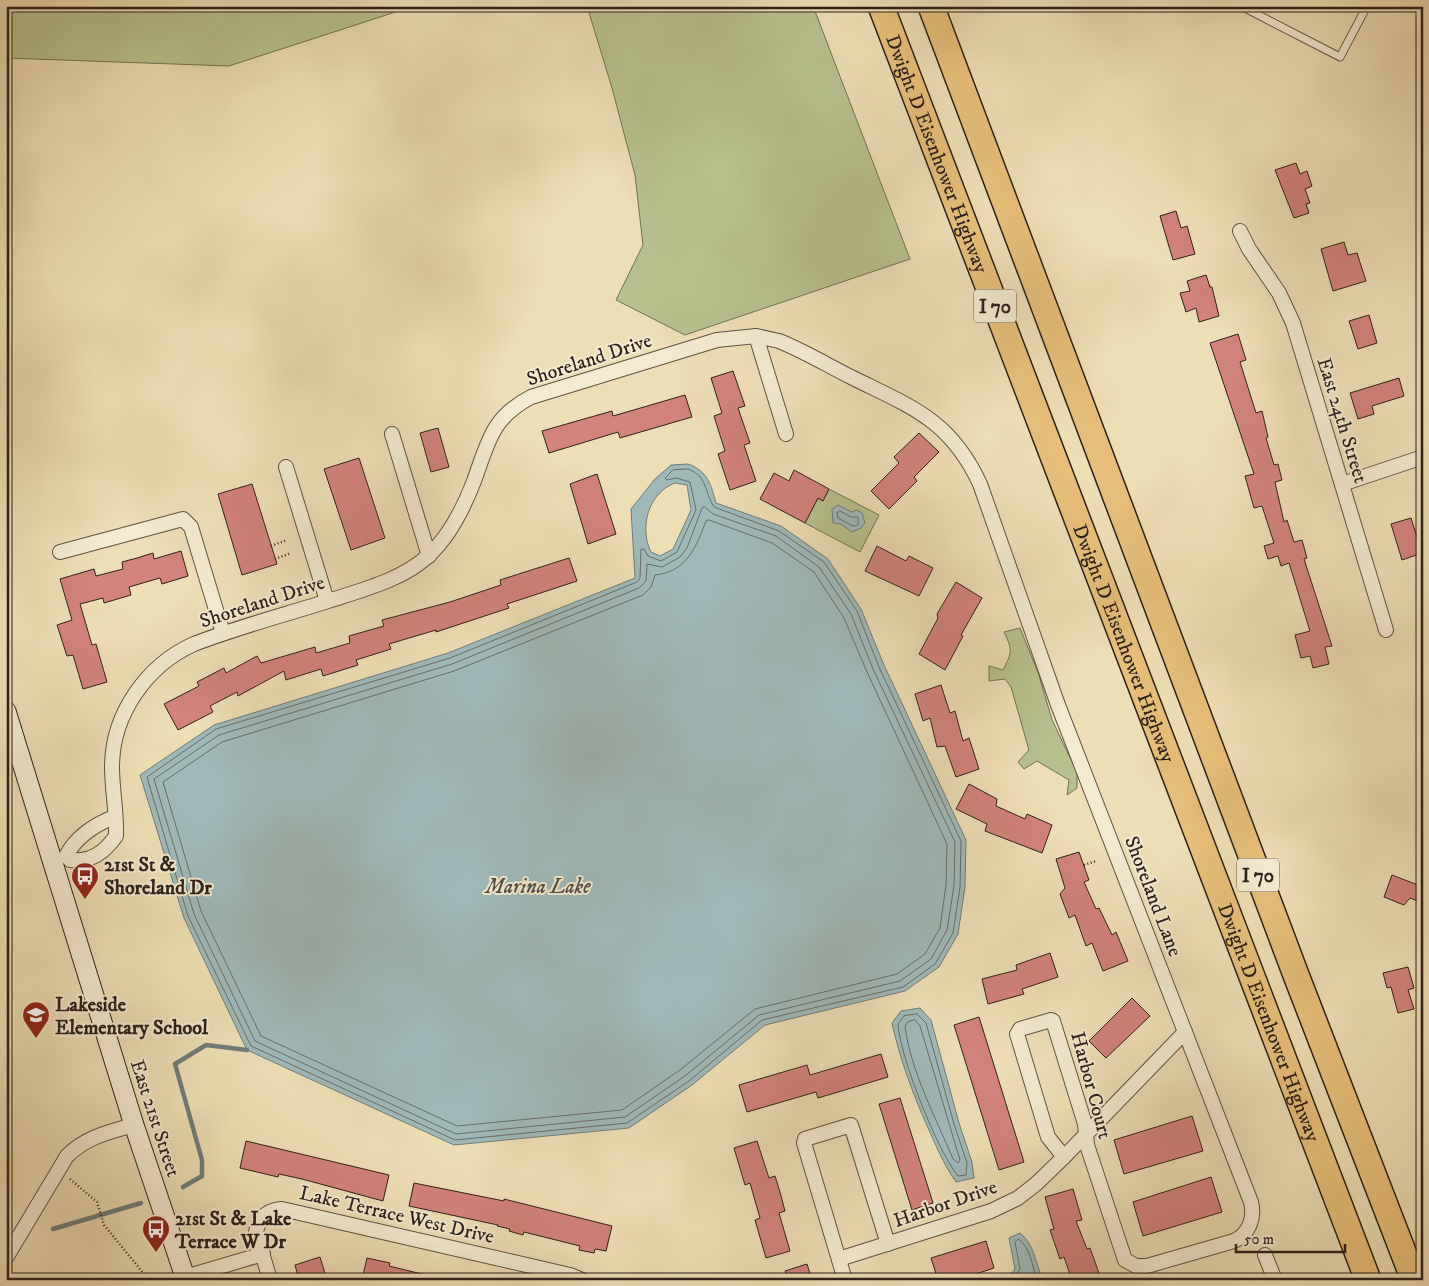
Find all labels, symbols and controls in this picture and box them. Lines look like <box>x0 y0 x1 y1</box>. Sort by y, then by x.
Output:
street label: Dwight D Eisenhower Highway <box>879 31 993 277</box>
road number: I 70 <box>974 290 1016 322</box>
street label: Shoreland Drive <box>524 328 655 392</box>
street label: East 24th Street <box>1311 355 1373 486</box>
street label: Dwight D Eisenhower Highway <box>1066 521 1180 767</box>
street label: Shoreland Drive <box>197 570 328 634</box>
street label: Shoreland Lane <box>1118 833 1187 960</box>
place label: 21st St & Shoreland Dr <box>104 853 212 901</box>
road number: I 70 <box>1237 858 1279 892</box>
bus stop icon: 21st St & Shoreland Dr <box>70 861 100 900</box>
water label: Marina Lake <box>484 874 591 900</box>
street label: Dwight D Eisenhower Highway <box>1211 900 1325 1146</box>
place label: Lakeside Elementary School <box>55 993 209 1041</box>
school or university icon: Lakeside Elementary School <box>21 1000 51 1039</box>
street label: Harbor Court <box>1064 1029 1117 1142</box>
street label: East 21st Street <box>124 1057 185 1180</box>
street label: Harbor Drive <box>890 1175 1001 1234</box>
street label: Lake Terrace West Drive <box>297 1181 496 1250</box>
place label: 21st St & Lake Terrace W Dr <box>174 1207 292 1255</box>
bus stop icon: 21st St & Lake Terrace W Dr <box>141 1214 171 1253</box>
scale bar <box>1236 1221 1345 1253</box>
text: 50 m <box>1244 1230 1274 1249</box>

